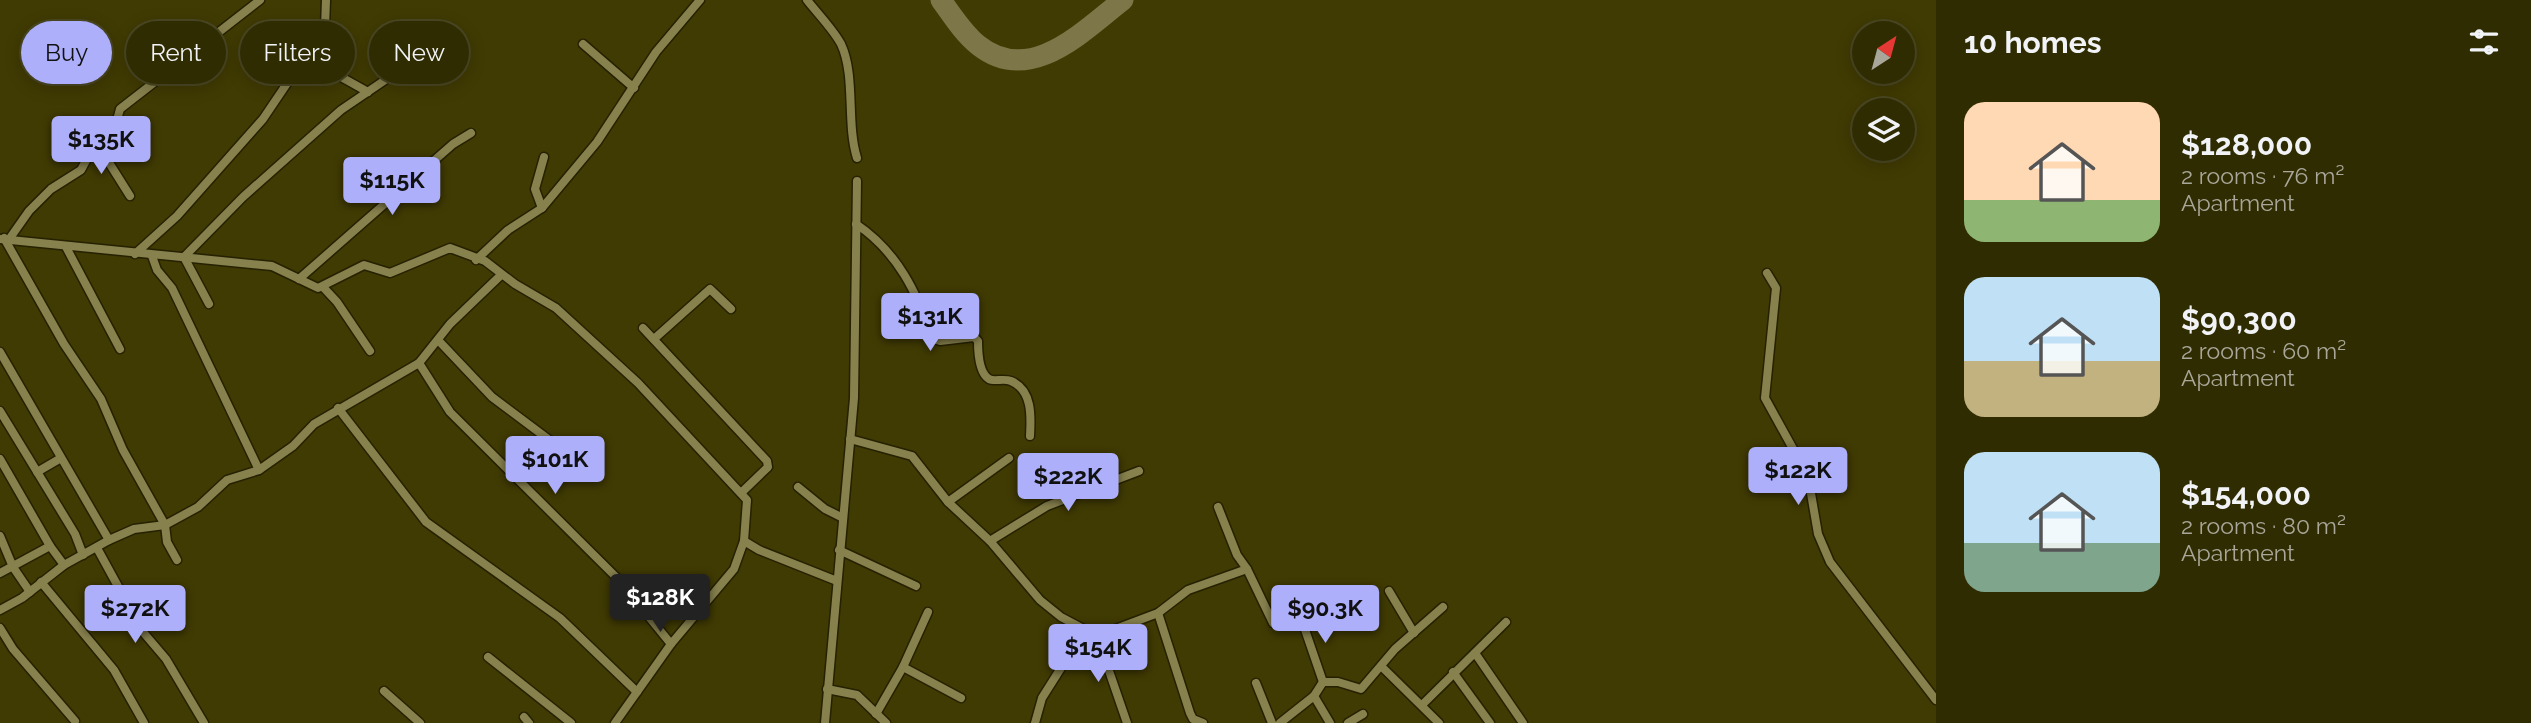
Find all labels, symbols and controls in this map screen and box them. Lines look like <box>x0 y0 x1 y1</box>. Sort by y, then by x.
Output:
chip: Buy <box>21 21 112 84</box>
chip: Rent <box>126 21 226 84</box>
chip: Filters <box>240 21 355 84</box>
chip: New <box>369 21 469 84</box>
north arrow <box>1852 21 1914 84</box>
map controls <box>1852 21 1915 161</box>
icon: filters <box>2465 23 2503 61</box>
text: 10 homes <box>1964 25 2101 60</box>
button: layers <box>1852 98 1915 161</box>
pin: $135K <box>52 116 150 176</box>
text: $135K <box>68 125 134 152</box>
text: $128,000 <box>2181 127 2312 162</box>
icon: home <box>2020 130 2104 214</box>
pin: $115K <box>343 158 441 217</box>
text: 2 rooms · 76 m² <box>2181 162 2344 189</box>
text: $115K <box>359 166 425 193</box>
text: Apartment <box>2181 189 2295 216</box>
pin: $131K <box>881 294 979 353</box>
text: $131K <box>897 302 963 329</box>
text: $90,300 <box>2181 302 2297 337</box>
icon: home <box>2020 305 2104 389</box>
text: 2 rooms · 60 m² <box>2181 337 2346 364</box>
text: Apartment <box>2181 364 2295 391</box>
pin: $101K <box>506 436 604 496</box>
text: $101K <box>522 445 588 472</box>
pin: $122K <box>1749 448 1847 507</box>
pin: $222K <box>1019 454 1117 513</box>
text: $122K <box>1764 456 1832 483</box>
text: $222K <box>1034 462 1102 489</box>
text: $154,000 <box>2181 477 2311 512</box>
icon: home <box>2020 480 2104 564</box>
text: 2 rooms · 80 m² <box>2181 512 2346 539</box>
text: Apartment <box>2181 539 2295 566</box>
pin: $128K <box>611 574 709 634</box>
text: $128K <box>626 583 694 610</box>
pin: $272K <box>86 586 184 645</box>
pin: $90.3K <box>1268 586 1382 645</box>
text: $272K <box>101 594 169 621</box>
text: $90.3K <box>1287 594 1363 621</box>
pin: $154K <box>1049 624 1147 684</box>
text: $154K <box>1064 633 1132 660</box>

